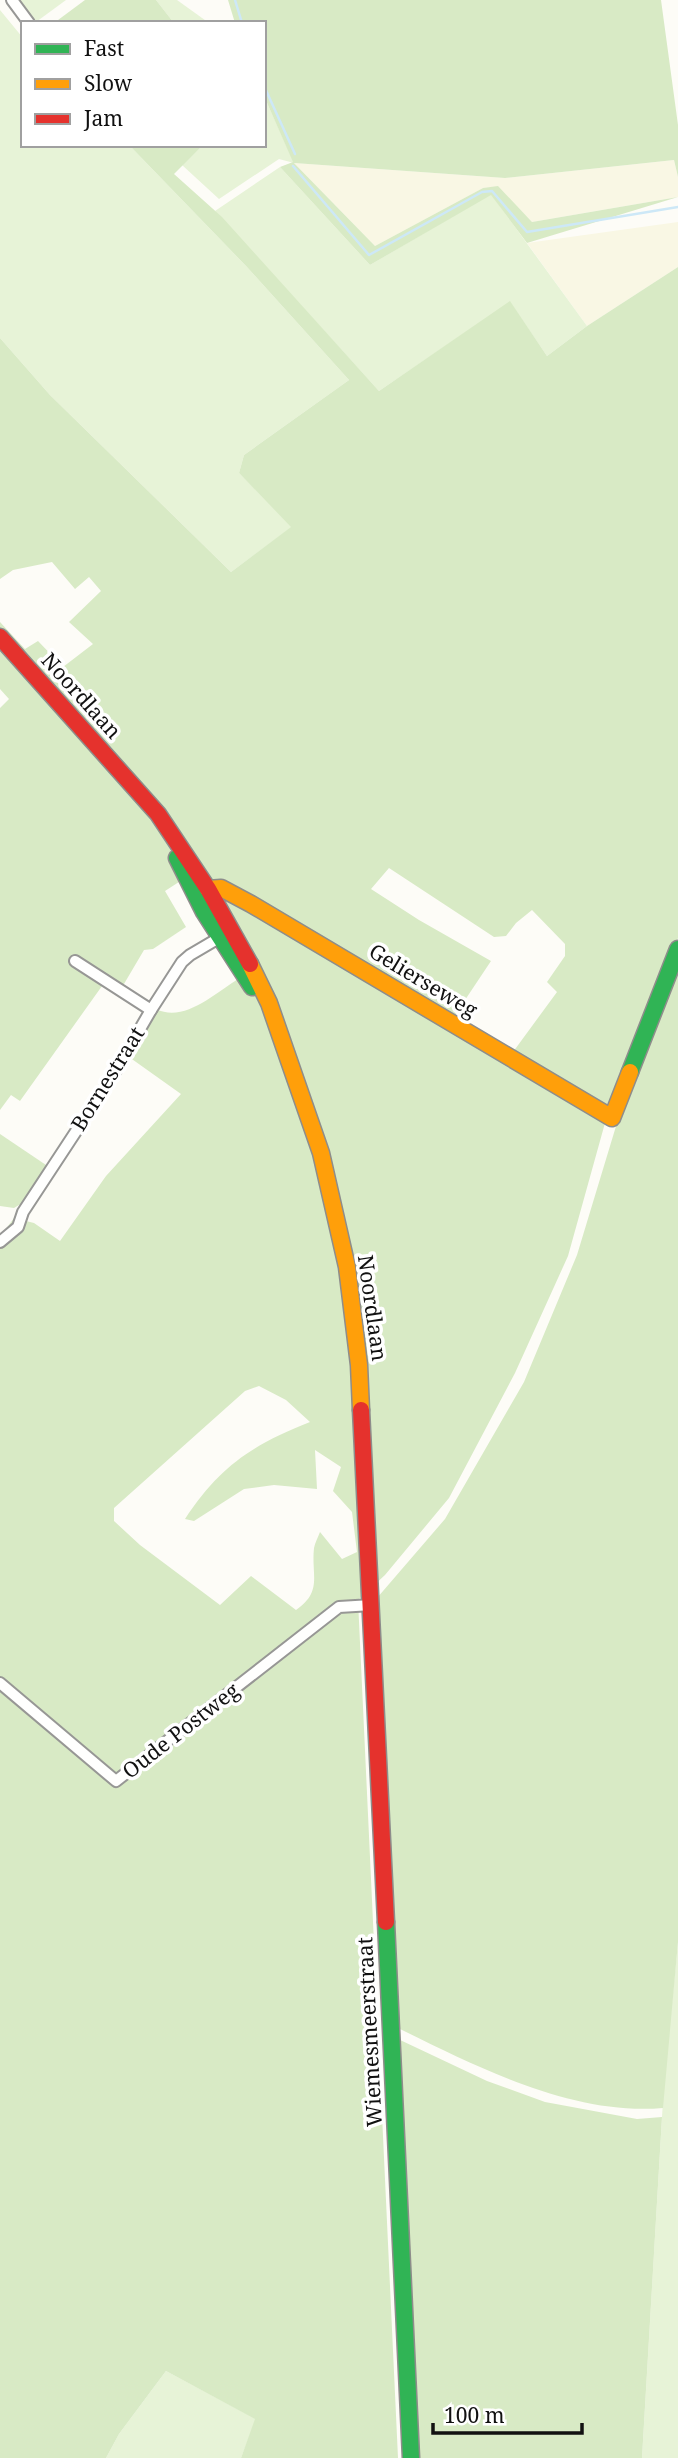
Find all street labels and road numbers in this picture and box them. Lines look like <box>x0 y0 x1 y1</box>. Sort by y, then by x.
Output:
street label: Noordlaan <box>36 646 128 744</box>
street label: Gelierseweg <box>364 937 484 1024</box>
street label: Bornestraat <box>64 1021 150 1136</box>
street label: Noordlaan <box>352 1253 394 1363</box>
street label: Oude Postweg <box>116 1675 245 1785</box>
street label: Wiemesmeerstraat <box>350 1936 388 2128</box>

